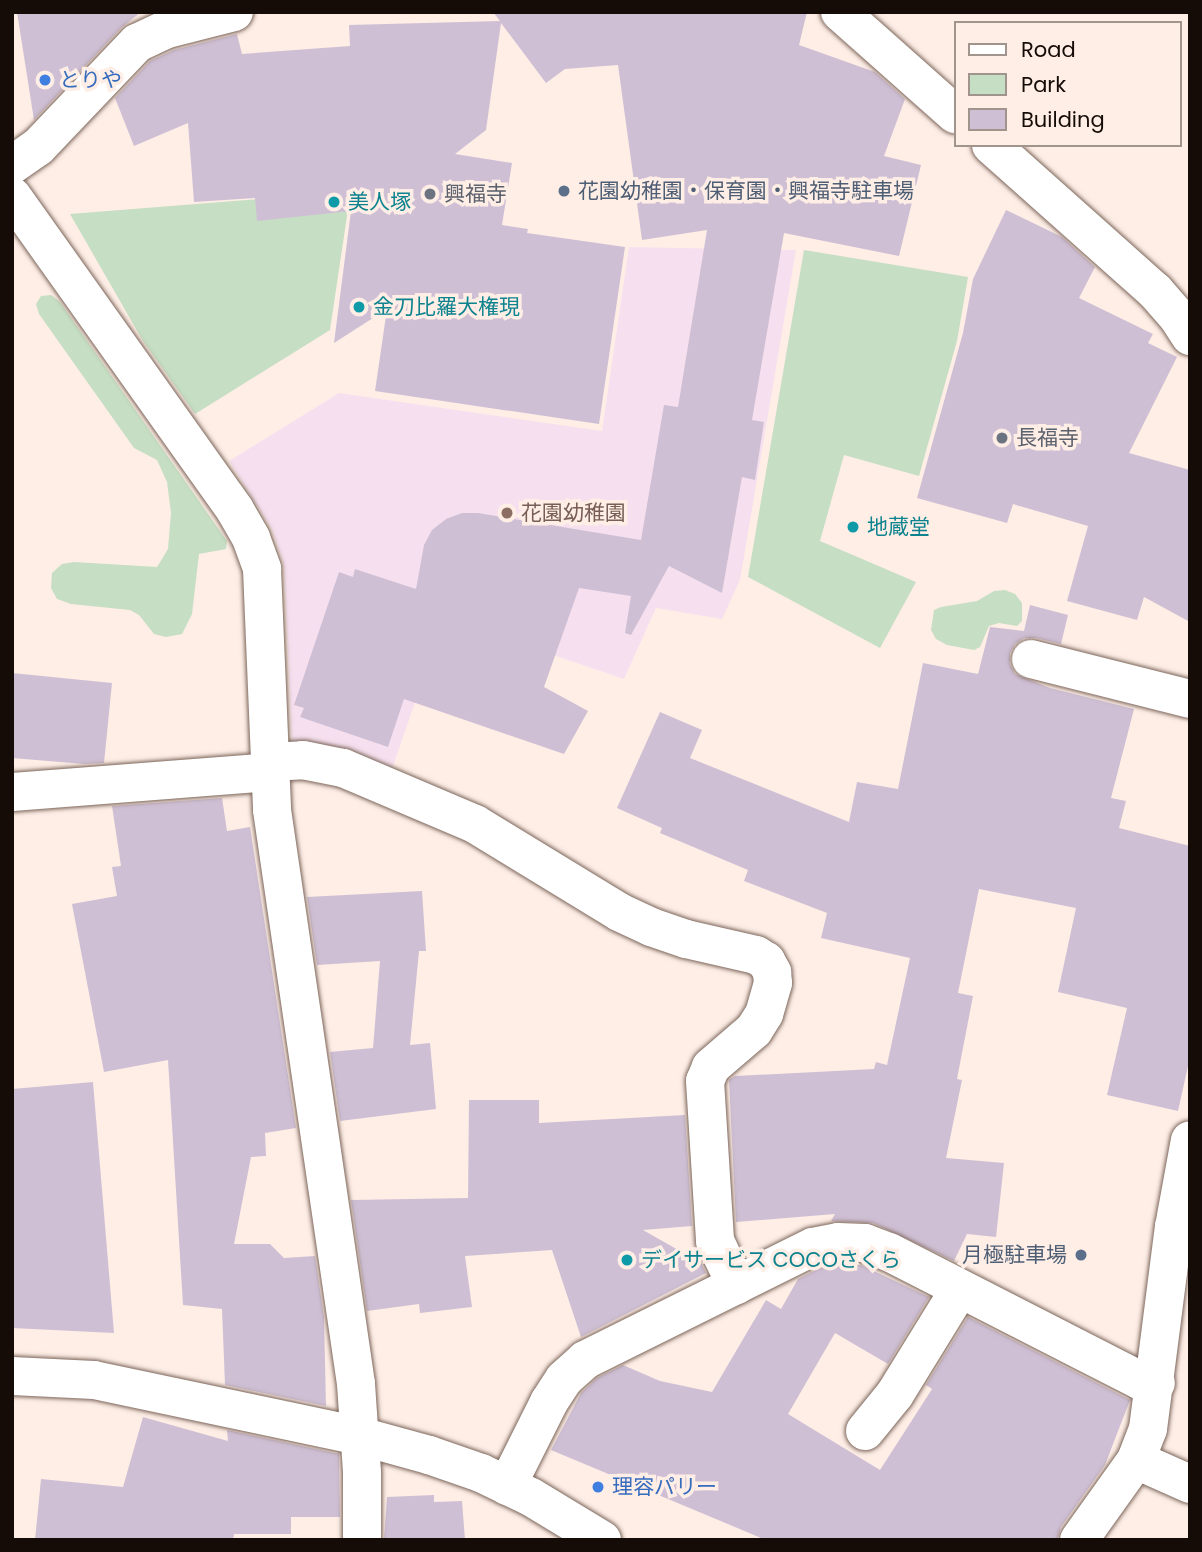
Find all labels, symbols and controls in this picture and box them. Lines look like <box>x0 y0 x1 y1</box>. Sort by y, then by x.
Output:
legend <box>954 21 1181 147</box>
text: Road <box>1021 35 1076 64</box>
place label: とりや <box>59 67 122 93</box>
text: Park <box>1021 70 1066 99</box>
marker: とりや <box>37 72 53 88</box>
text: Building <box>1021 105 1105 134</box>
place label: 花園幼稚園・保育園・興福寺駐車場 <box>578 178 914 204</box>
place label: 興福寺 <box>444 181 507 207</box>
marker: 花園幼稚園・保育園・興福寺駐車場 <box>556 183 572 199</box>
marker: 興福寺 <box>422 186 438 202</box>
place label: 美人塚 <box>348 189 411 215</box>
marker: 美人塚 <box>326 194 342 210</box>
place label: 金刀比羅大権現 <box>373 294 520 320</box>
marker: 金刀比羅大権現 <box>351 299 367 315</box>
place label: 長福寺 <box>1016 425 1079 451</box>
marker: 長福寺 <box>994 430 1010 446</box>
place label: 花園幼稚園 <box>521 500 626 526</box>
marker: 花園幼稚園 <box>499 505 515 521</box>
place label: 地蔵堂 <box>867 514 930 540</box>
marker: 地蔵堂 <box>845 519 861 535</box>
place label: 月極駐車場 <box>962 1242 1067 1268</box>
place label: デイサービス COCOさくら <box>641 1247 901 1273</box>
marker: 月極駐車場 <box>1073 1247 1089 1263</box>
marker: デイサービス COCOさくら <box>619 1252 635 1268</box>
place label: 理容パリー <box>612 1474 717 1500</box>
marker: 理容パリー <box>590 1479 606 1495</box>

